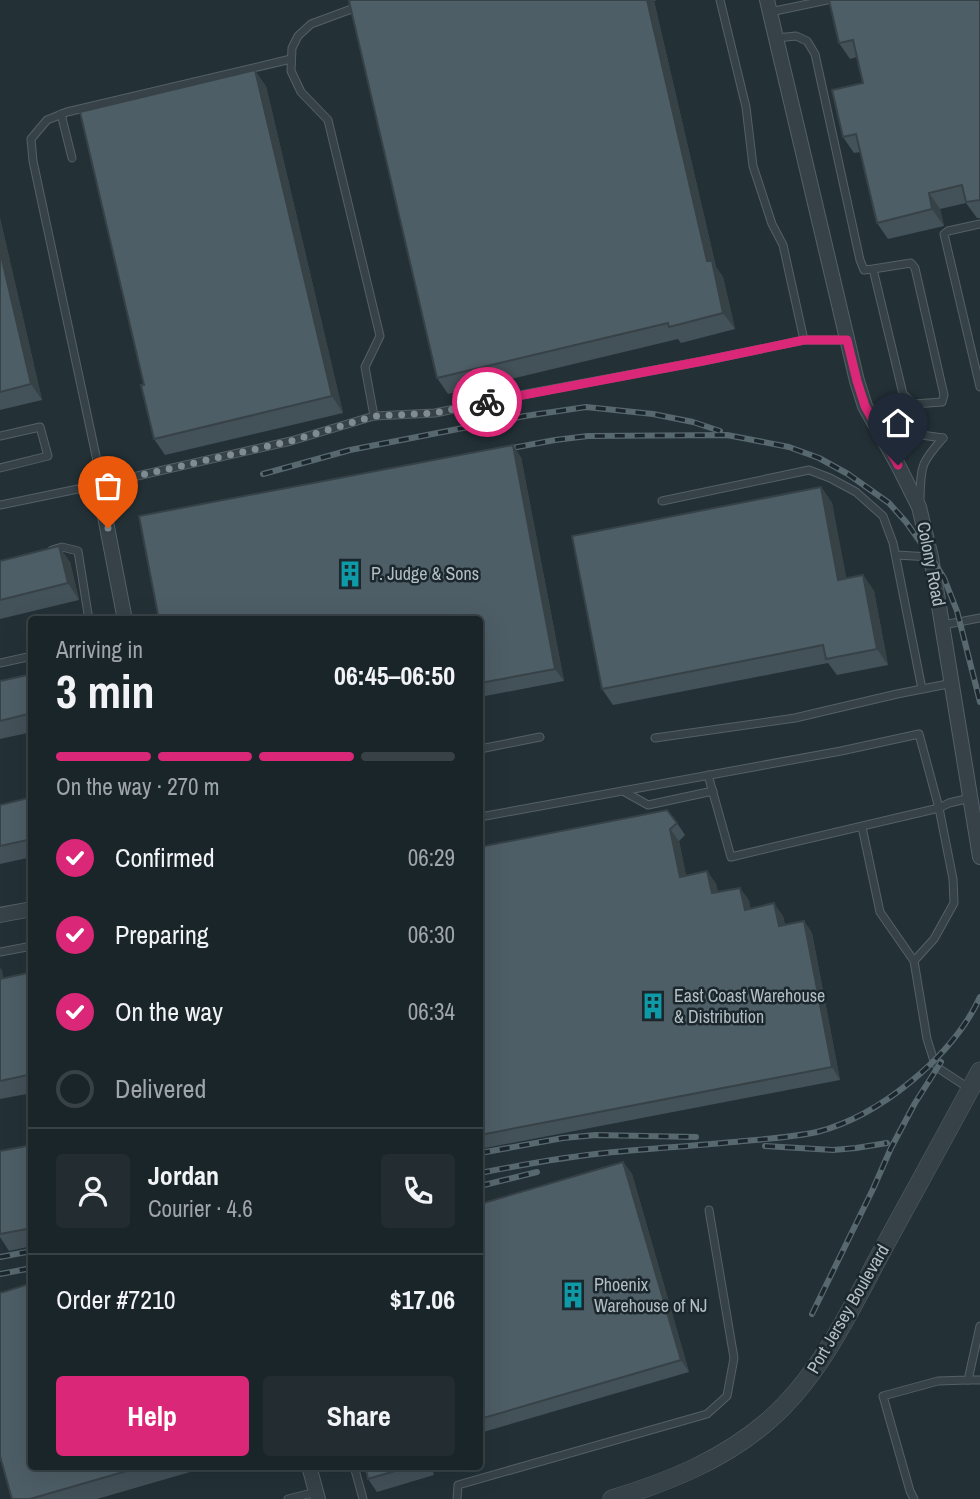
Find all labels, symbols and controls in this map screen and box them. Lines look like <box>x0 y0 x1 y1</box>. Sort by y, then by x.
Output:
courier <box>452 367 522 437</box>
icon: bike <box>468 383 506 421</box>
pin <box>868 393 928 465</box>
icon: home <box>879 404 917 442</box>
pin <box>78 456 138 528</box>
icon: bag <box>89 467 127 505</box>
street label: Colony Road <box>911 520 952 608</box>
building icon: P. Judge & Sons <box>335 559 365 589</box>
place label: P. Judge & Sons <box>371 561 479 586</box>
text: Arriving in <box>56 634 143 665</box>
text: 06:45–06:50 <box>334 658 455 693</box>
text: 3 min <box>56 660 155 722</box>
text: On the way · 270 m <box>56 771 220 802</box>
icon: check <box>56 839 94 877</box>
text: Confirmed <box>115 840 215 875</box>
text: 06:29 <box>408 842 455 873</box>
icon: check <box>56 916 94 954</box>
text: Preparing <box>115 917 209 952</box>
text: 06:30 <box>408 919 455 950</box>
place label: East Coast Warehouse & Distribution <box>674 983 825 1029</box>
building icon: East Coast Warehouse & Distribution <box>638 991 668 1021</box>
icon: check <box>56 993 94 1031</box>
text: On the way <box>115 994 223 1029</box>
text: 06:34 <box>408 996 455 1027</box>
text: Delivered <box>115 1071 206 1106</box>
button: person <box>56 1154 130 1228</box>
button: phone <box>381 1154 455 1228</box>
text: Jordan <box>148 1158 219 1193</box>
text: Courier · 4.6 <box>148 1193 253 1224</box>
street label: Port Jersey Boulevard <box>800 1240 895 1378</box>
place label: Phoenix Warehouse of NJ <box>594 1272 708 1318</box>
building icon: Phoenix Warehouse of NJ <box>558 1280 588 1310</box>
text: Order #7210 <box>56 1282 176 1317</box>
text: $17.06 <box>390 1282 455 1317</box>
button: Help <box>56 1376 249 1456</box>
button: Share <box>263 1376 455 1456</box>

